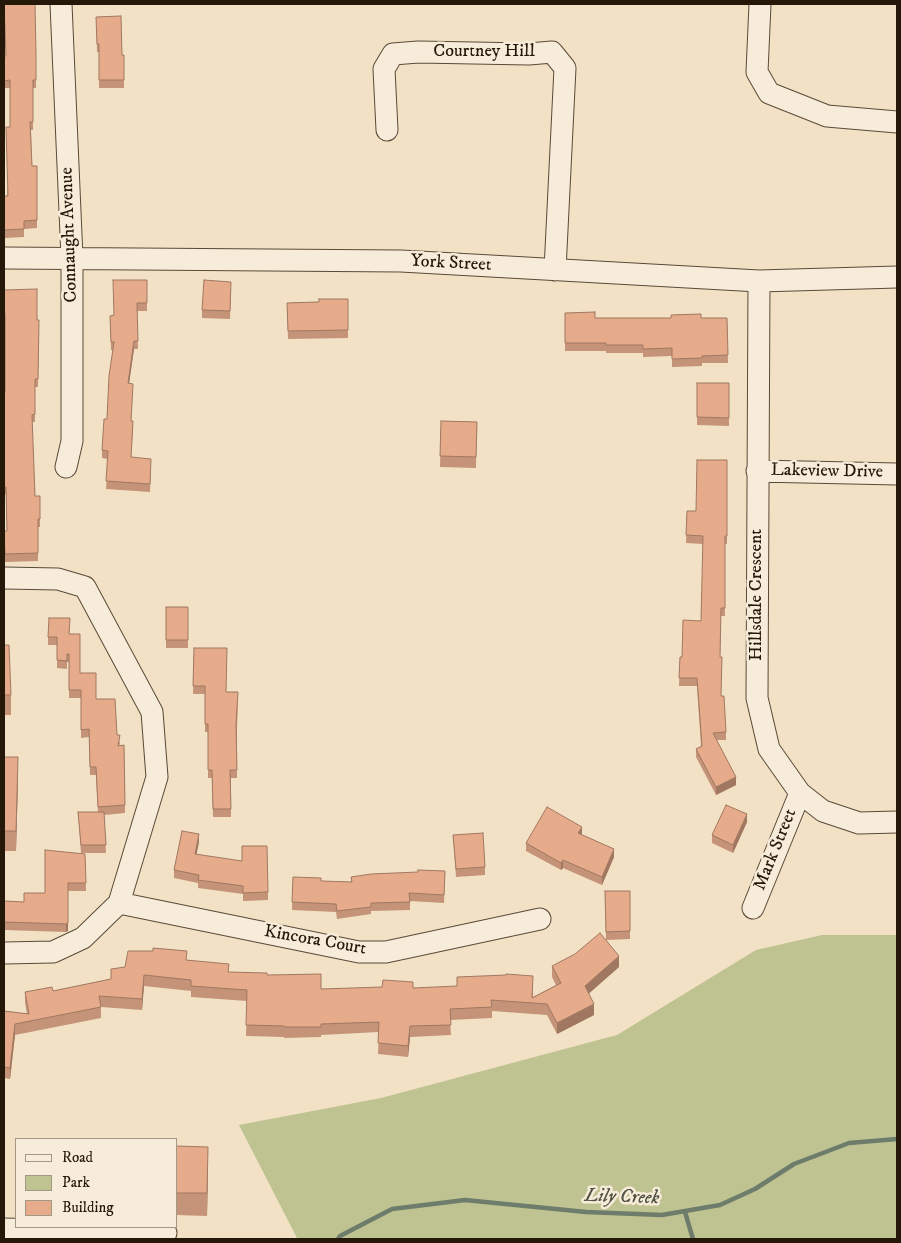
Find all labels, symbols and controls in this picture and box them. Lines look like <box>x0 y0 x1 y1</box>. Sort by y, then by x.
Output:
street label: Courtney Hill <box>433 41 535 63</box>
street label: Connaught Avenue <box>57 167 83 303</box>
street label: York Street <box>410 251 492 277</box>
street label: Lakeview Drive <box>771 460 883 484</box>
street label: Hillsdale Crescent <box>746 529 768 661</box>
street label: Mark Street <box>750 806 802 894</box>
street label: Kincora Court <box>262 921 368 961</box>
legend <box>15 1138 178 1228</box>
text: Road <box>62 1148 93 1167</box>
text: Park <box>62 1173 90 1192</box>
water label: Lily Creek <box>584 1185 660 1211</box>
text: Building <box>62 1198 114 1217</box>

